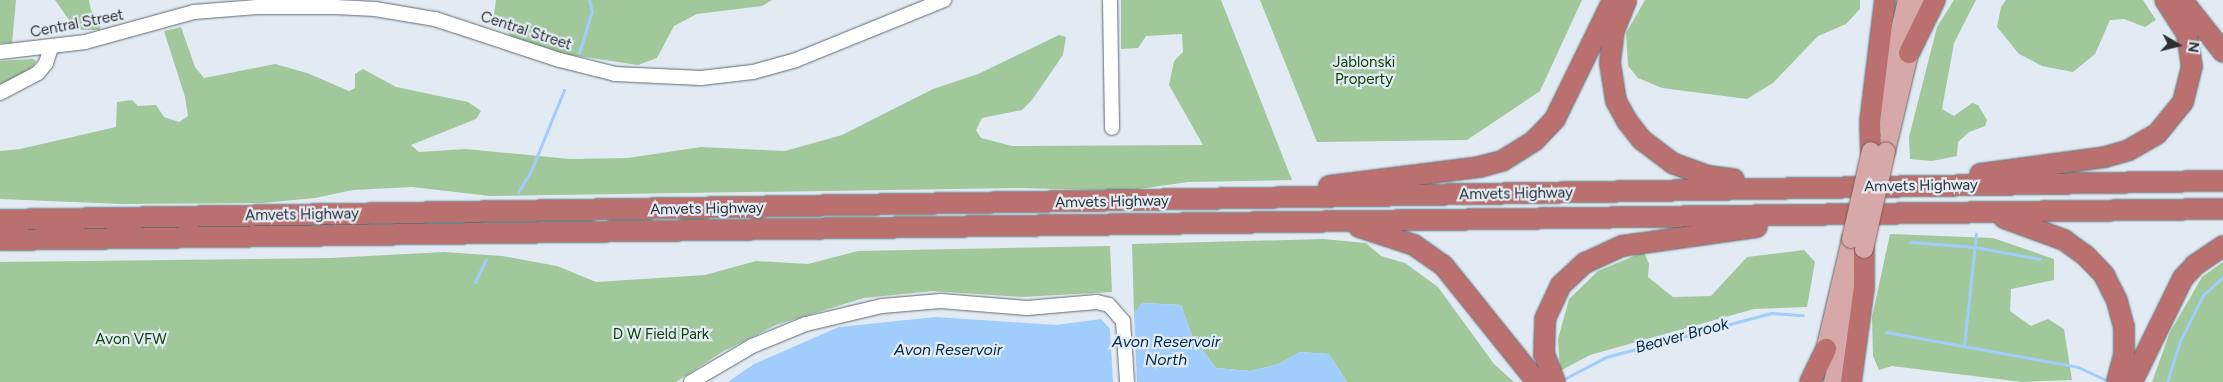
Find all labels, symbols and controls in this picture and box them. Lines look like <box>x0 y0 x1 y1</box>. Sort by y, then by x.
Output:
street label: Central Street <box>29 6 125 42</box>
street label: Central Street <box>478 8 574 54</box>
north arrow <box>2153 20 2203 70</box>
text: N <box>2184 41 2203 54</box>
park label: Jablonski Property <box>1333 53 1395 88</box>
street label: Amvets Highway <box>1864 176 1978 196</box>
street label: Amvets Highway <box>1459 184 1573 204</box>
street label: Amvets Highway <box>1055 192 1169 212</box>
street label: Amvets Highway <box>650 199 764 219</box>
street label: Amvets Highway <box>245 205 359 225</box>
water label: Beaver Brook <box>1633 314 1731 358</box>
park label: D W Field Park <box>613 326 709 344</box>
park label: Avon VFW <box>95 331 167 349</box>
water label: Avon Reservoir North <box>1112 332 1220 370</box>
water label: Avon Reservoir <box>894 340 1002 360</box>

